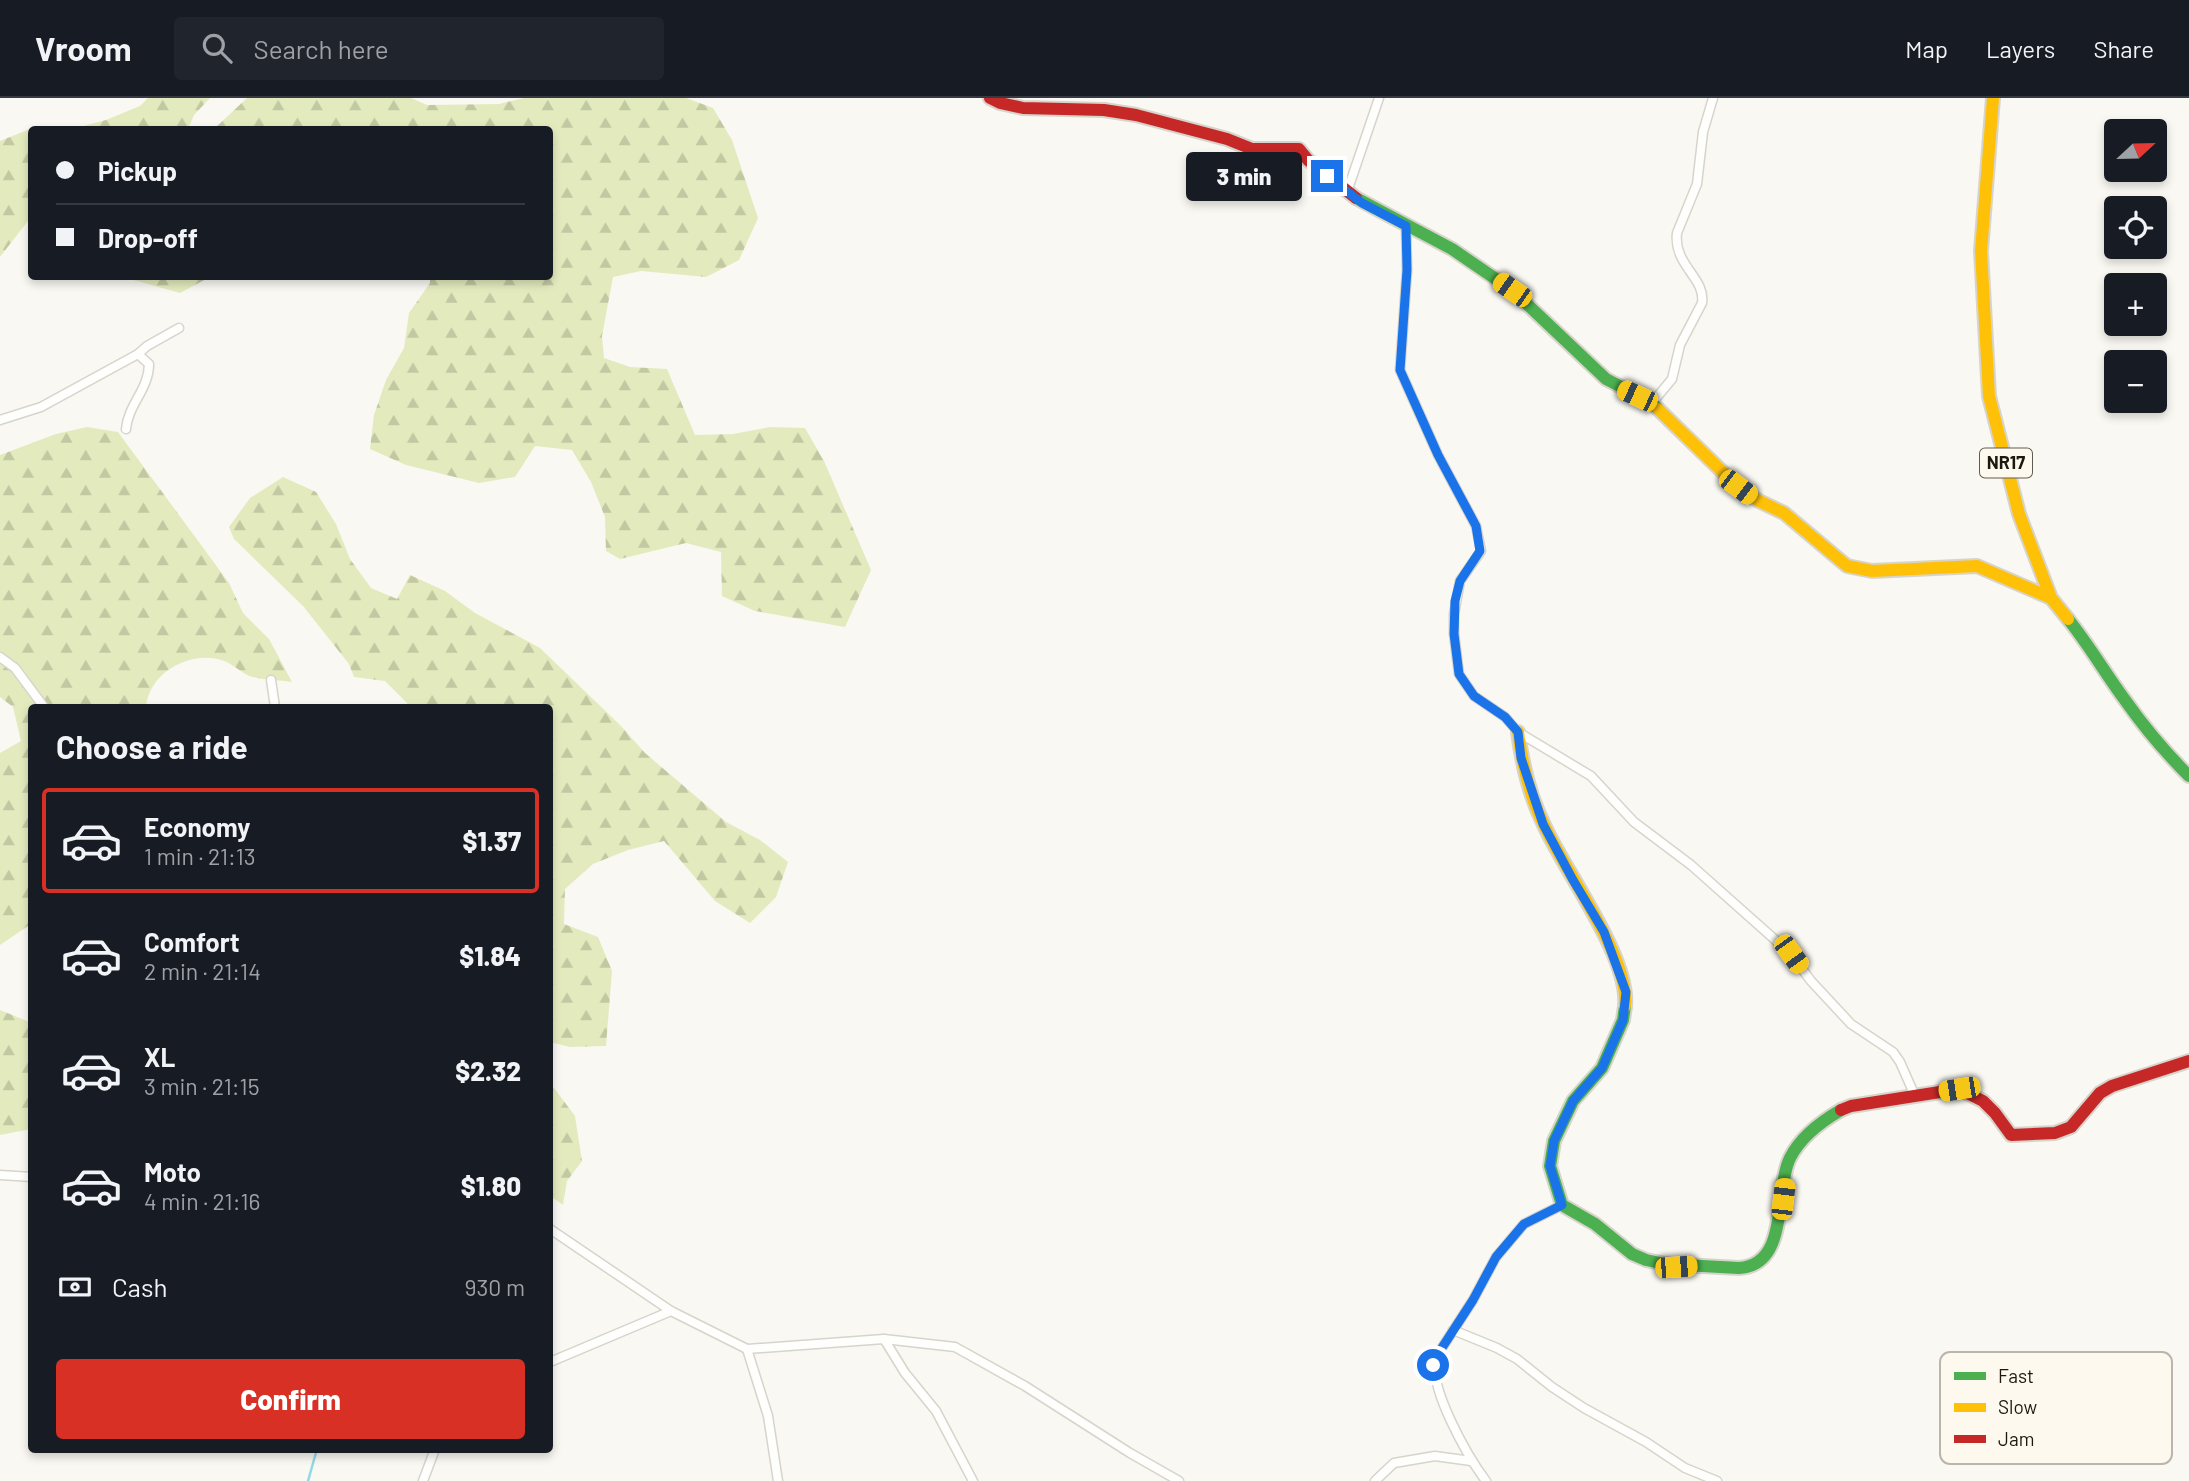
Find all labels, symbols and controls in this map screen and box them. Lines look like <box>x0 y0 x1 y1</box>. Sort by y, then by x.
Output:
search box <box>174 17 664 80</box>
text: Vroom <box>35 28 132 68</box>
icon: search <box>198 29 236 67</box>
text: Search here <box>254 33 389 64</box>
text: Map <box>1905 34 1948 63</box>
text: Layers <box>1986 34 2055 63</box>
text: Share <box>2093 34 2154 63</box>
north arrow <box>2104 119 2166 182</box>
map controls <box>2104 119 2167 413</box>
callout: 3 min <box>1187 152 1302 200</box>
text: Pickup <box>98 155 177 186</box>
route end <box>1311 160 1343 192</box>
text: 3 min <box>1216 162 1272 190</box>
button: locate <box>2104 196 2167 259</box>
text: Drop-off <box>98 222 198 253</box>
car <box>1489 269 1536 311</box>
button: + <box>2104 273 2167 336</box>
button: − <box>2104 350 2167 413</box>
car <box>1614 378 1661 414</box>
road number: NR17 <box>1980 449 2032 478</box>
car <box>1715 466 1762 508</box>
text: Choose a ride <box>56 727 248 765</box>
icon: car <box>60 809 123 872</box>
text: Economy <box>144 811 250 842</box>
text: $1.37 <box>462 825 521 856</box>
text: 1 min · 21:13 <box>144 842 256 870</box>
icon: car <box>60 924 123 987</box>
text: Comfort <box>144 926 240 957</box>
car <box>1771 931 1812 977</box>
text: $1.84 <box>459 940 521 971</box>
text: 2 min · 21:14 <box>144 957 261 985</box>
icon: car <box>60 1039 123 1102</box>
text: XL <box>144 1041 175 1072</box>
text: $2.32 <box>455 1055 521 1086</box>
text: 3 min · 21:15 <box>144 1072 259 1100</box>
car <box>1937 1075 1982 1103</box>
icon: car <box>60 1154 123 1217</box>
text: Moto <box>144 1156 201 1187</box>
text: $1.80 <box>461 1170 521 1201</box>
car <box>1771 1177 1796 1221</box>
text: 4 min · 21:16 <box>144 1187 260 1215</box>
car <box>1655 1255 1698 1279</box>
icon: cash <box>56 1268 94 1306</box>
text: Cash <box>112 1271 167 1302</box>
text: 930 m <box>465 1273 525 1301</box>
route start <box>1417 1349 1449 1381</box>
legend <box>1940 1352 2172 1464</box>
button: Confirm <box>56 1359 525 1439</box>
text: Fast <box>1998 1364 2034 1387</box>
text: Slow <box>1998 1395 2037 1418</box>
text: Jam <box>1998 1427 2034 1450</box>

